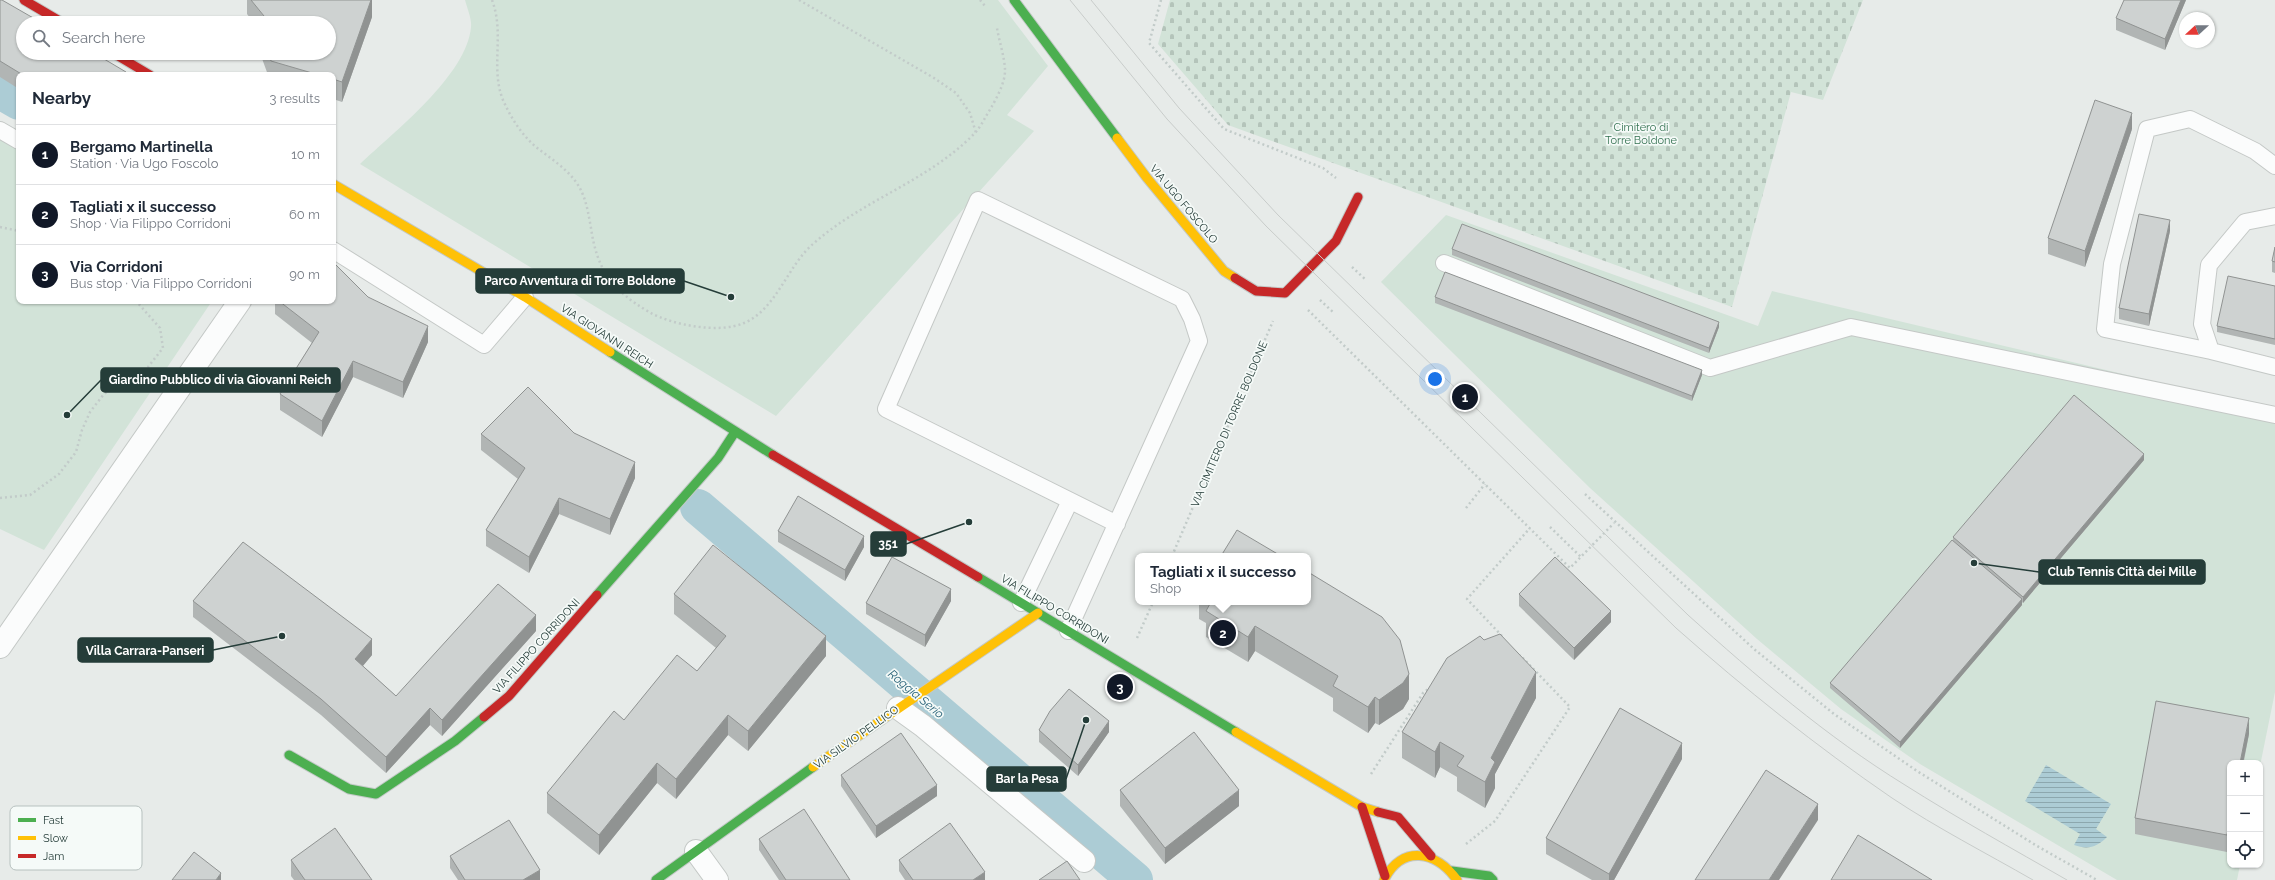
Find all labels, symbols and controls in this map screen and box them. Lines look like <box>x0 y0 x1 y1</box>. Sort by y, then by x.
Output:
north arrow <box>2179 12 2215 48</box>
search box <box>16 16 336 60</box>
icon: search <box>30 27 52 49</box>
text: Search here <box>62 29 145 47</box>
text: Nearby <box>32 88 91 108</box>
text: 3 results <box>270 91 320 106</box>
park label: Cimitero di Torre Boldone <box>1605 121 1678 147</box>
text: Bergamo Martinella <box>70 138 213 156</box>
text: 1 <box>42 147 48 162</box>
text: 10 m <box>291 147 320 162</box>
text: Station · Via Ugo Foscolo <box>70 156 218 171</box>
street label: VIA UGO FOSCOLO <box>1147 162 1220 246</box>
text: Tagliati x il successo <box>70 198 216 216</box>
text: 2 <box>41 207 49 222</box>
text: 60 m <box>289 207 320 222</box>
text: Shop · Via Filippo Corridoni <box>70 216 231 231</box>
text: Via Corridoni <box>70 258 163 276</box>
text: 3 <box>41 267 49 282</box>
text: 90 m <box>289 267 320 282</box>
callout: Parco Avventura di Torre Boldone <box>476 269 684 293</box>
text: Parco Avventura di Torre Boldone <box>484 274 676 288</box>
text: Bus stop · Via Filippo Corridoni <box>70 276 252 291</box>
street label: VIA GIOVANNI REICH <box>558 302 655 371</box>
street label: VIA CIMITERO DI TORRE BOLDONE <box>1188 339 1271 509</box>
callout: Giardino Pubblico di via Giovanni Reich <box>101 368 340 392</box>
your location <box>1425 369 1445 389</box>
text: Giardino Pubblico di via Giovanni Reich <box>109 373 331 387</box>
pin: 1 <box>1452 382 1478 412</box>
callout: 351 <box>871 532 906 556</box>
text: 351 <box>878 537 898 551</box>
popup <box>1135 553 1311 605</box>
callout: Club Tennis Città dei Mille <box>2039 560 2205 584</box>
text: Tagliati x il successo <box>1150 563 1296 581</box>
text: Club Tennis Città dei Mille <box>2048 565 2196 579</box>
street label: VIA FILIPPO CORRIDONI <box>999 572 1111 647</box>
text: Shop <box>1150 581 1181 596</box>
street label: VIA FILIPPO CORRIDONI <box>490 596 582 697</box>
pin: 2 <box>1210 618 1236 648</box>
callout: Villa Carrara-Panseri <box>78 638 213 662</box>
text: Villa Carrara-Panseri <box>86 644 204 658</box>
water label: Roggia Serio <box>885 667 947 721</box>
pin: 3 <box>1107 672 1133 702</box>
street label: VIA SILVIO PELLICO <box>811 703 901 772</box>
map controls <box>2227 760 2263 868</box>
button: + <box>2227 760 2263 796</box>
callout: Bar la Pesa <box>987 767 1066 791</box>
text: Bar la Pesa <box>995 772 1059 786</box>
button: − <box>2227 796 2263 832</box>
legend <box>10 806 142 870</box>
text: Fast <box>43 814 64 827</box>
text: Slow <box>43 832 68 845</box>
button: locate <box>2227 832 2263 868</box>
text: Jam <box>43 850 64 863</box>

